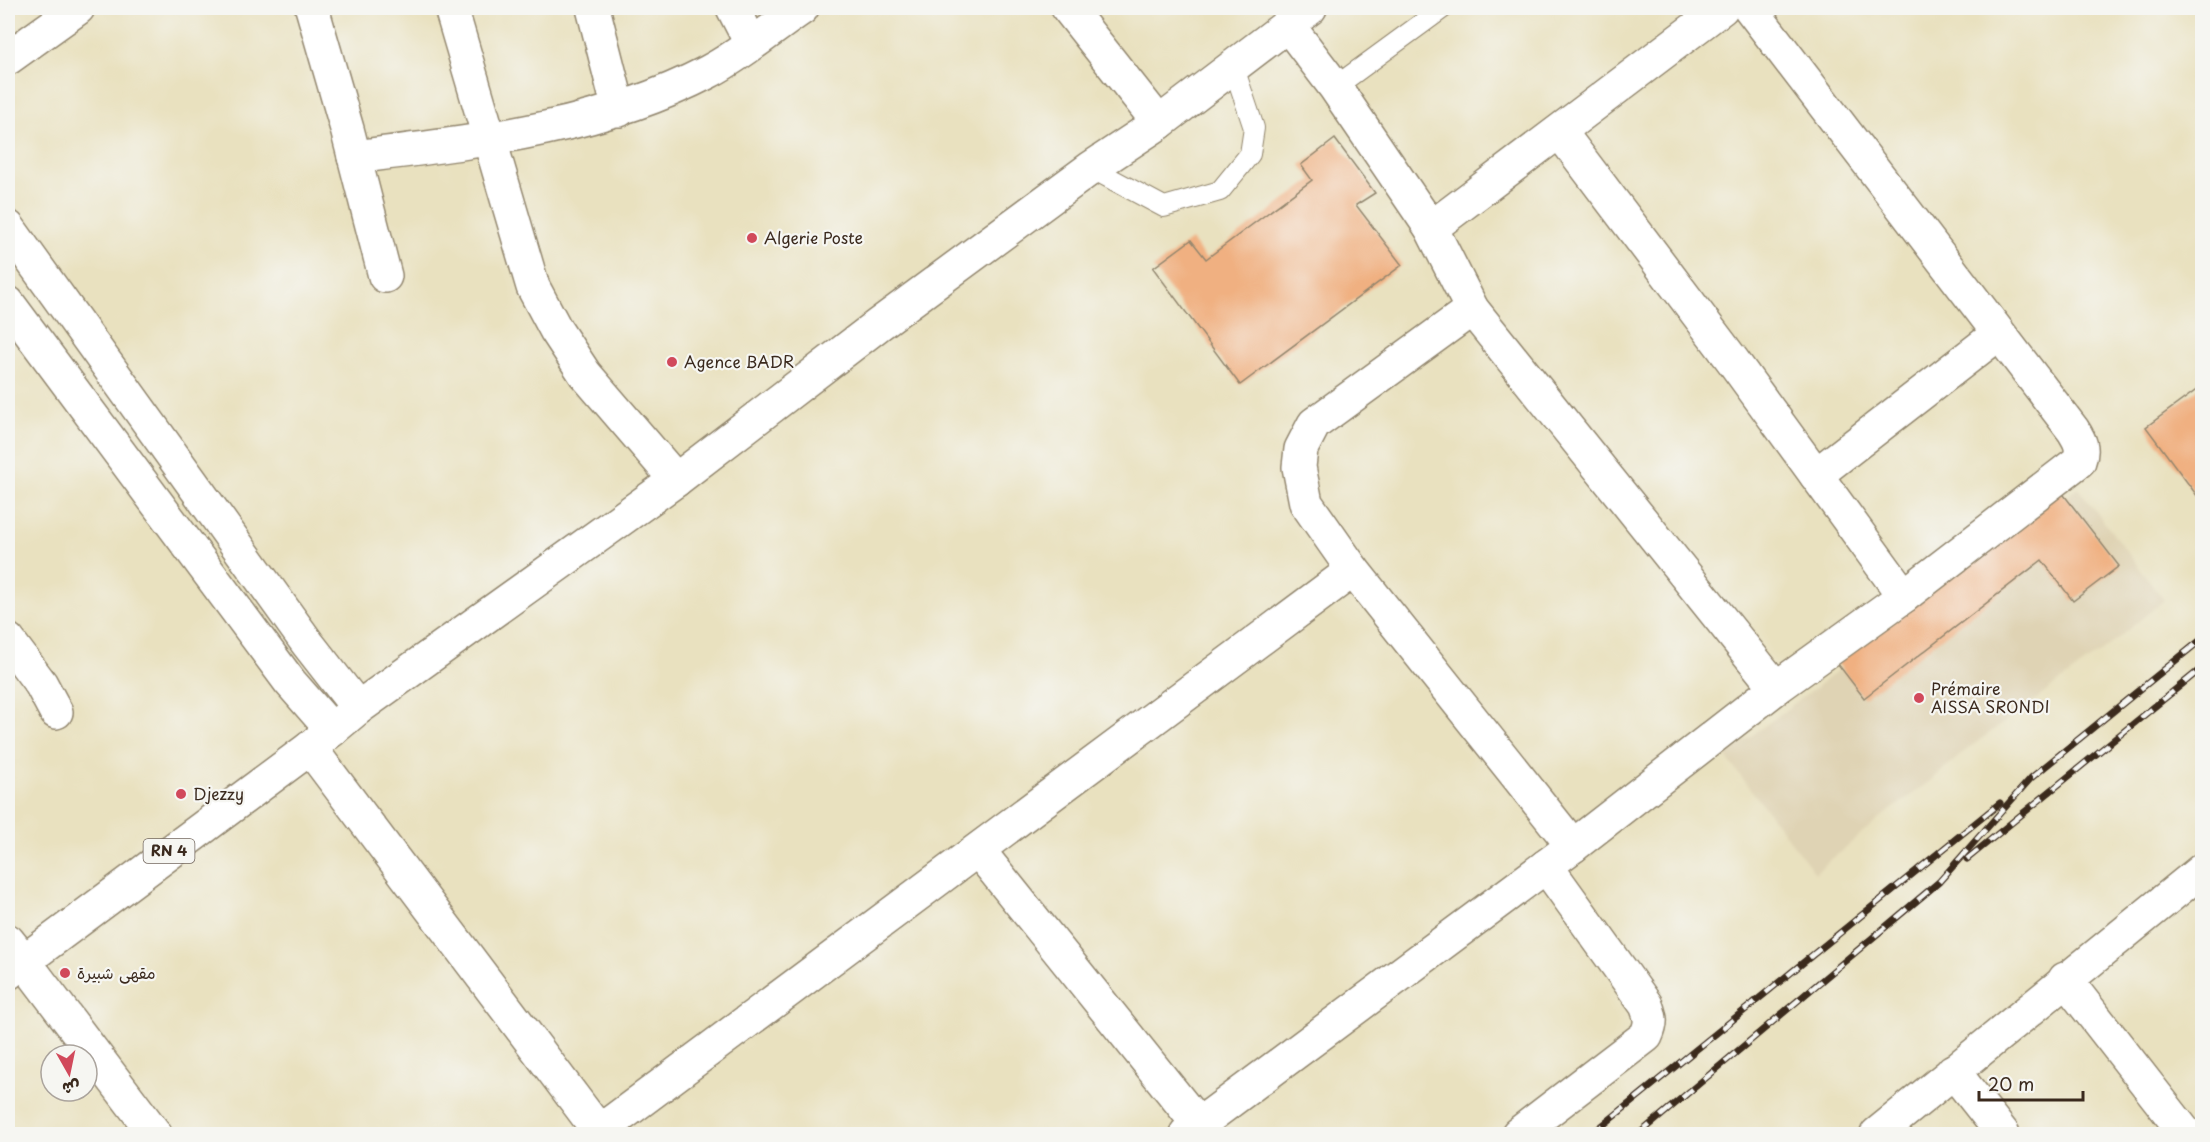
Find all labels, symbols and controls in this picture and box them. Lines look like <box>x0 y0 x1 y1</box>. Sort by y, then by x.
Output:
place label: Algerie Poste <box>764 225 863 249</box>
marker: Algerie Poste <box>745 231 759 245</box>
place label: Agence BADR <box>684 349 795 373</box>
marker: Agence BADR <box>665 355 679 369</box>
place label: Prémaire AISSA SRONDI <box>1931 676 2050 718</box>
marker: Prémaire AISSA SRONDI <box>1912 691 1926 705</box>
place label: Djezzy <box>193 781 244 805</box>
marker: Djezzy <box>174 787 188 801</box>
road number: RN 4 <box>144 839 195 863</box>
place label: مقهى شبيرة <box>77 960 156 984</box>
marker: مقهى شبيرة <box>58 966 72 980</box>
north arrow <box>39 1043 99 1103</box>
scale bar <box>1979 1064 2082 1102</box>
text: 20 m <box>1988 1070 2034 1097</box>
text: ش <box>61 1076 82 1102</box>

